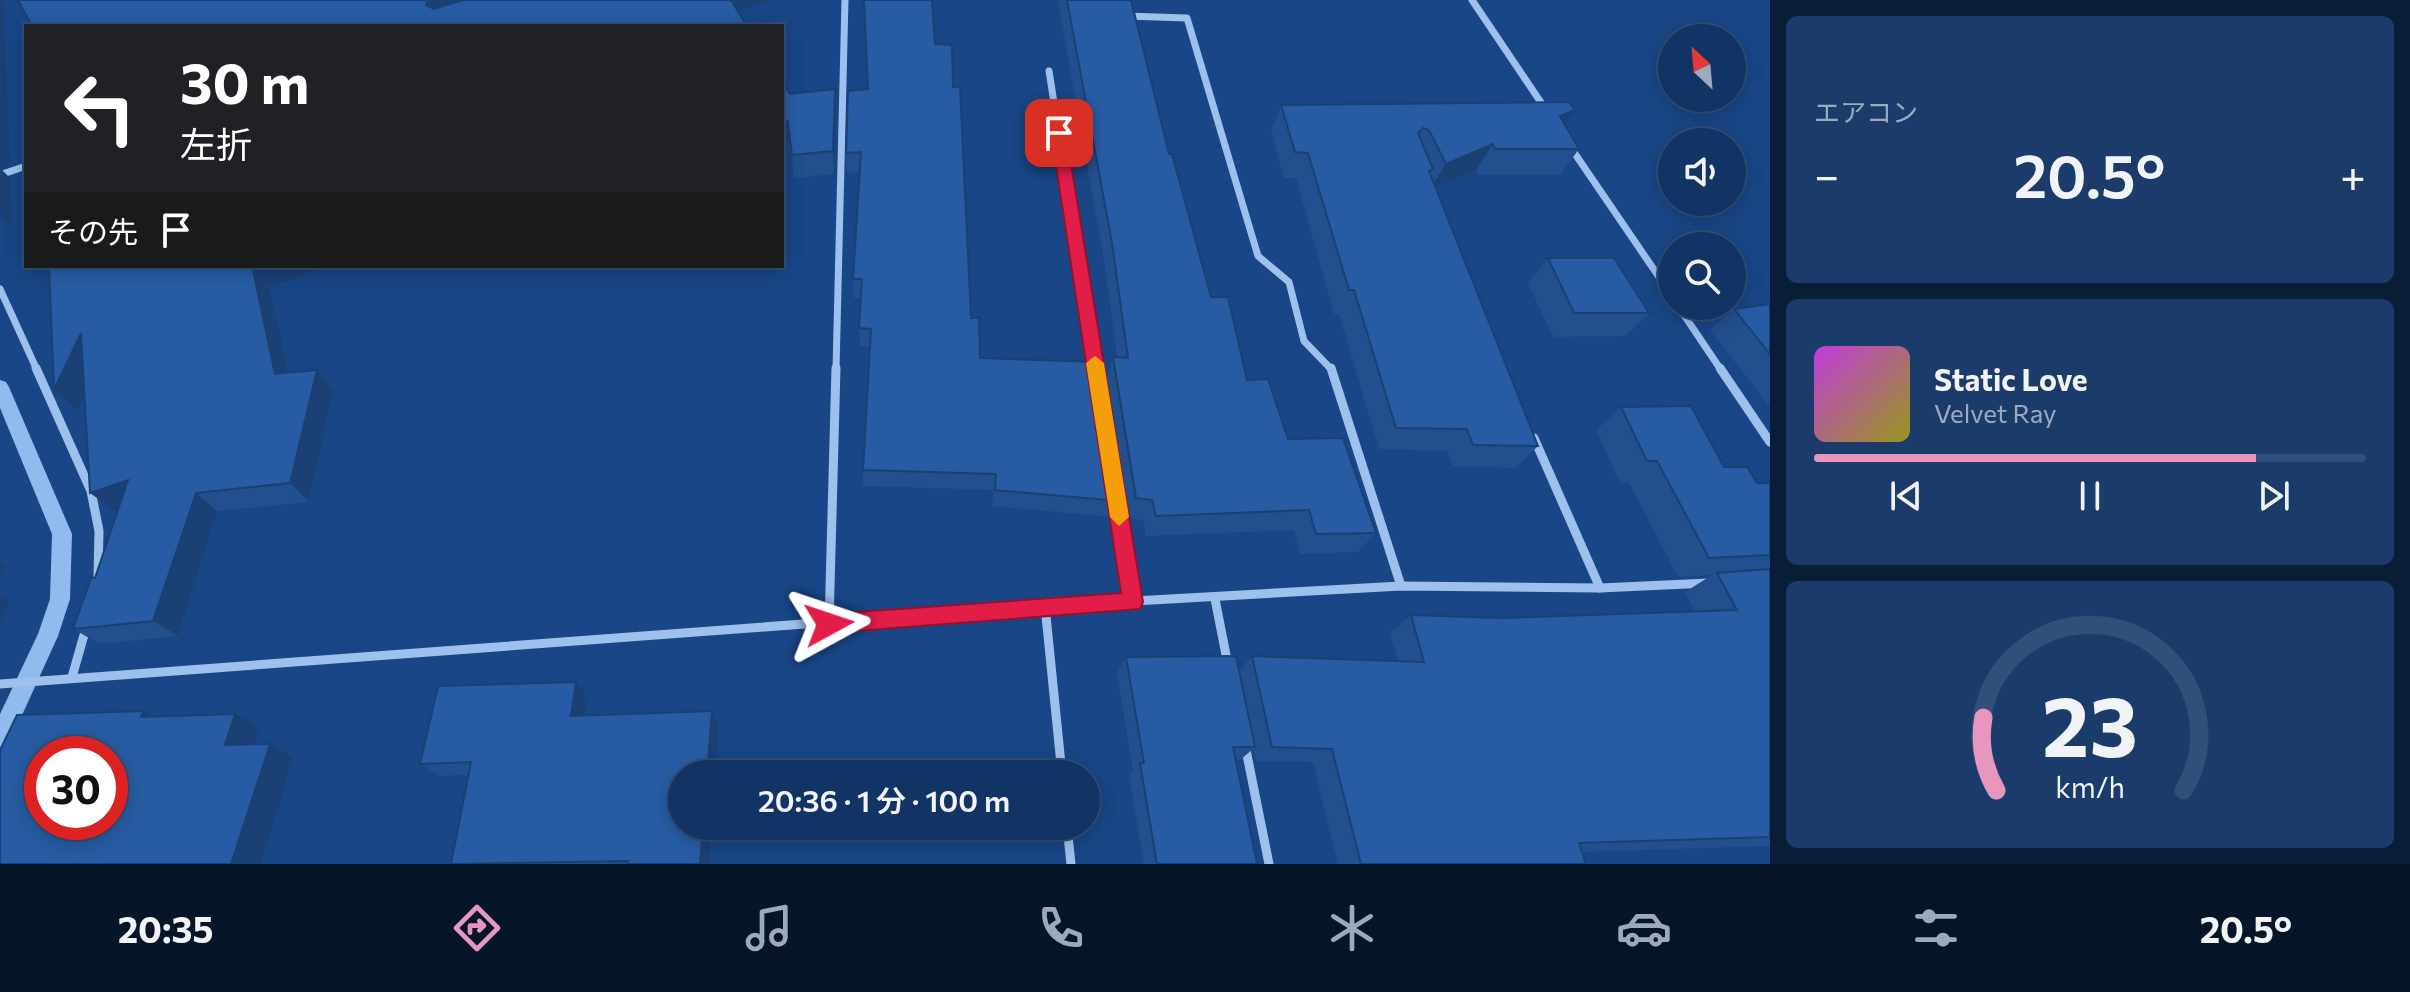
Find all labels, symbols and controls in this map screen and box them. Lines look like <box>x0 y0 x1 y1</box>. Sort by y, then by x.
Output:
north arrow <box>1658 24 1746 112</box>
map controls <box>1658 24 1746 320</box>
text: 30 m <box>180 47 309 116</box>
icon: left <box>48 56 152 160</box>
text: エアコン <box>1814 96 1918 127</box>
pin <box>1025 99 1093 167</box>
icon: arrive <box>1037 111 1081 155</box>
text: 左折 <box>180 121 252 165</box>
button: sound <box>1658 128 1746 216</box>
text: 20.5° <box>2014 137 2166 210</box>
text: − <box>1814 147 1839 201</box>
text: + <box>2340 147 2366 201</box>
icon: arrive <box>154 208 198 252</box>
text: その先 <box>48 212 138 249</box>
button: search <box>1658 232 1746 320</box>
text: Static Love <box>1934 360 2088 397</box>
text: Velvet Ray <box>1934 397 2057 428</box>
icon: previous <box>1884 474 1928 518</box>
icon: pause <box>2068 474 2112 518</box>
icon: next <box>2252 474 2296 518</box>
position arrow <box>787 582 871 666</box>
text: 23 <box>2042 671 2138 773</box>
speed limit sign: 30 <box>24 736 128 840</box>
text: km/h <box>2055 769 2125 804</box>
text: 20:36 · 1 分 · 100 m <box>758 781 1010 818</box>
icon: directions <box>449 900 505 956</box>
icon: music <box>741 900 797 956</box>
icon: phone <box>1033 900 1089 956</box>
icon: climate <box>1324 900 1380 956</box>
icon: car <box>1616 900 1672 956</box>
icon: filters <box>1908 900 1964 956</box>
text: 20:35 <box>118 906 214 950</box>
text: 20.5° <box>2200 906 2292 950</box>

